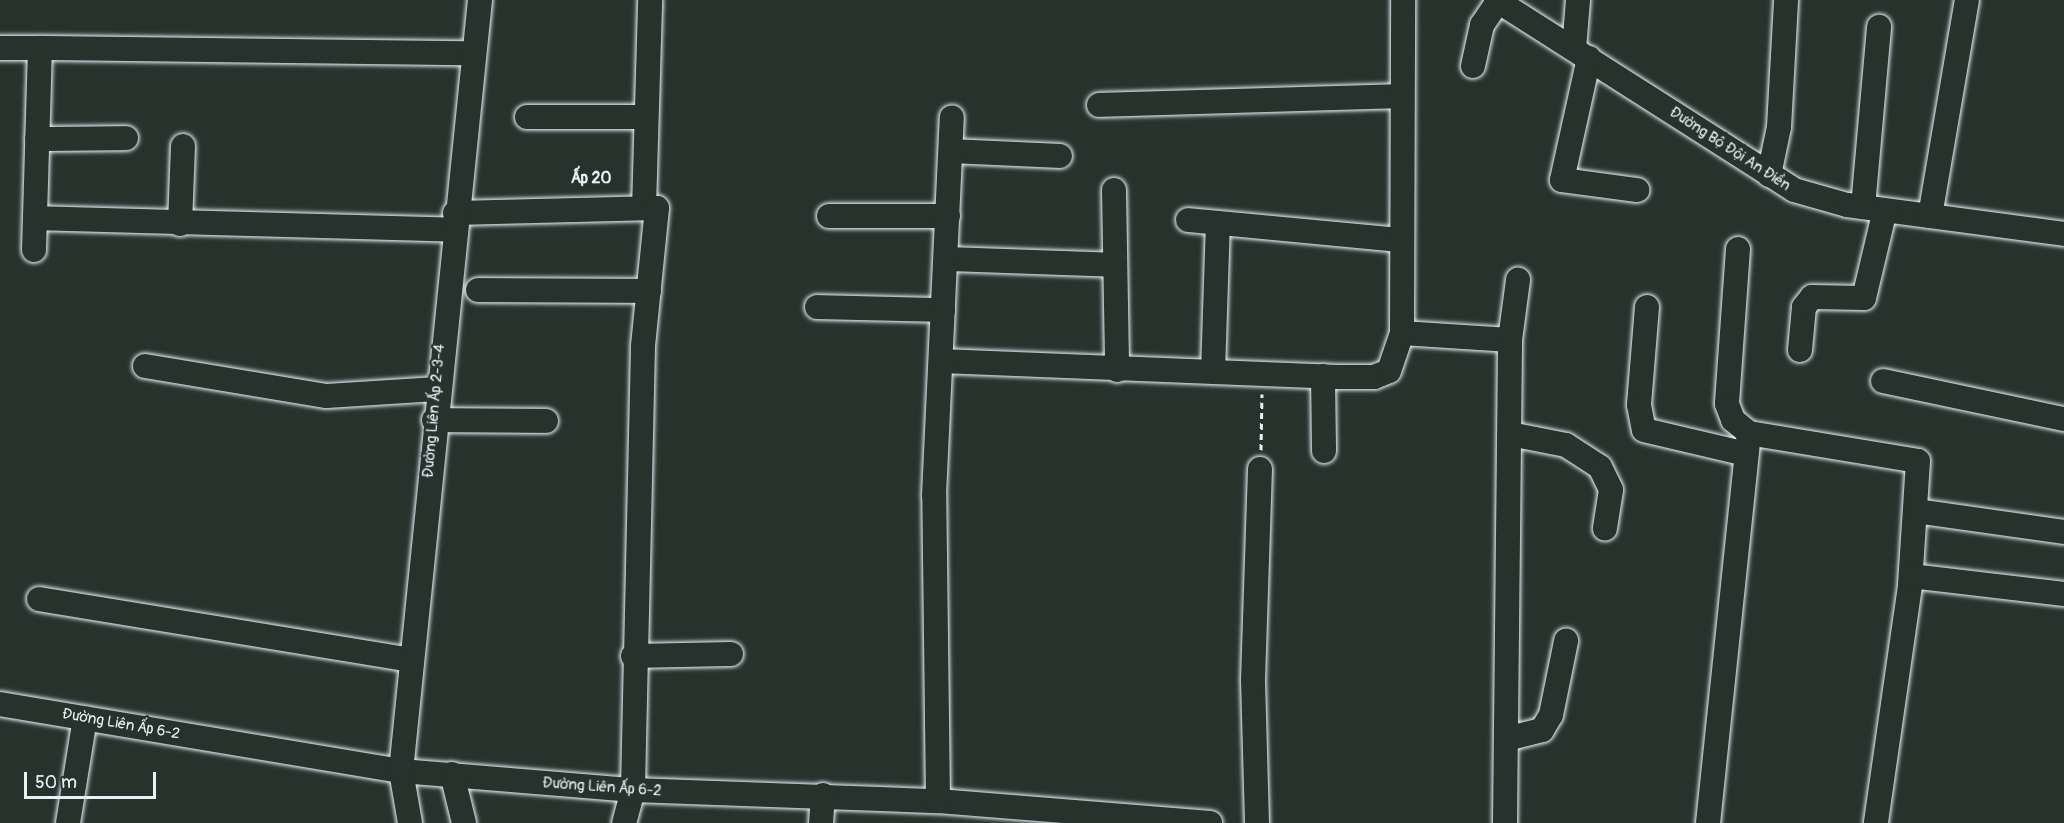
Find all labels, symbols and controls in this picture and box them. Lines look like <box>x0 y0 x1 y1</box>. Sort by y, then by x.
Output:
street label: Đường Bộ Đội An Điền <box>1666 103 1794 195</box>
district label: Ấp 20 <box>571 168 611 188</box>
street label: Đường Liên Ấp 2-3-4 <box>419 343 449 479</box>
street label: Đường Liên Ấp 6-2 <box>61 705 181 743</box>
scale bar <box>27 760 159 798</box>
text: 50 m <box>35 771 77 794</box>
street label: Đường Liên Ấp 6-2 <box>542 774 662 800</box>

